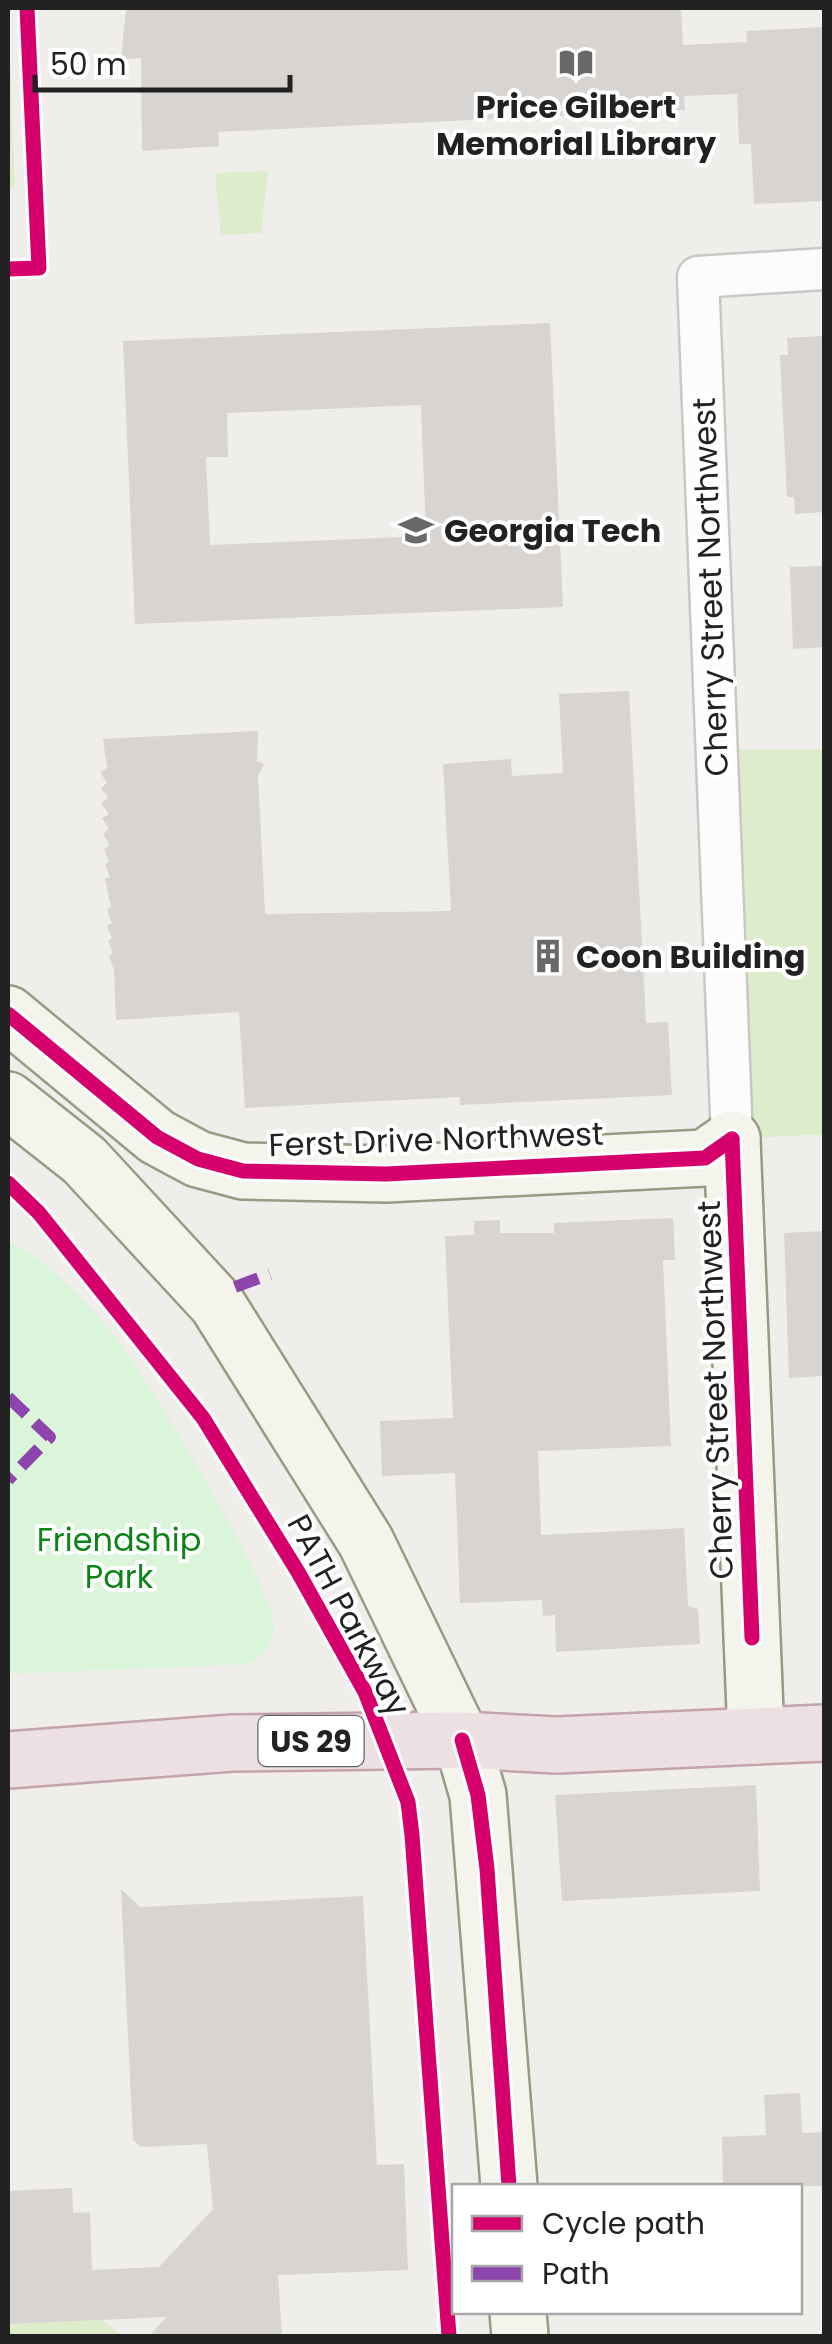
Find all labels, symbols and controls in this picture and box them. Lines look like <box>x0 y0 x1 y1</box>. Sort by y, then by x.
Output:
scale bar <box>35 30 290 92</box>
text: 50 m <box>50 43 127 86</box>
library icon: Price Gilbert Memorial Library <box>557 44 595 82</box>
place label: Price Gilbert Memorial Library <box>436 84 717 166</box>
street label: Cherry Street Northwest <box>681 397 739 777</box>
place label: Georgia Tech <box>444 508 661 553</box>
school or university icon: Georgia Tech <box>397 511 435 549</box>
place label: Coon Building <box>576 934 806 979</box>
building icon: Coon Building <box>529 937 567 975</box>
street label: Ferst Drive Northwest <box>268 1111 604 1167</box>
street label: Cherry Street Northwest <box>686 1200 744 1580</box>
street label: PATH Parkway <box>277 1506 421 1724</box>
park label: Friendship Park <box>37 1517 201 1599</box>
road number: US 29 <box>258 1716 364 1766</box>
legend <box>452 2184 802 2314</box>
text: Cycle path <box>542 2202 705 2245</box>
text: Path <box>542 2252 610 2295</box>

